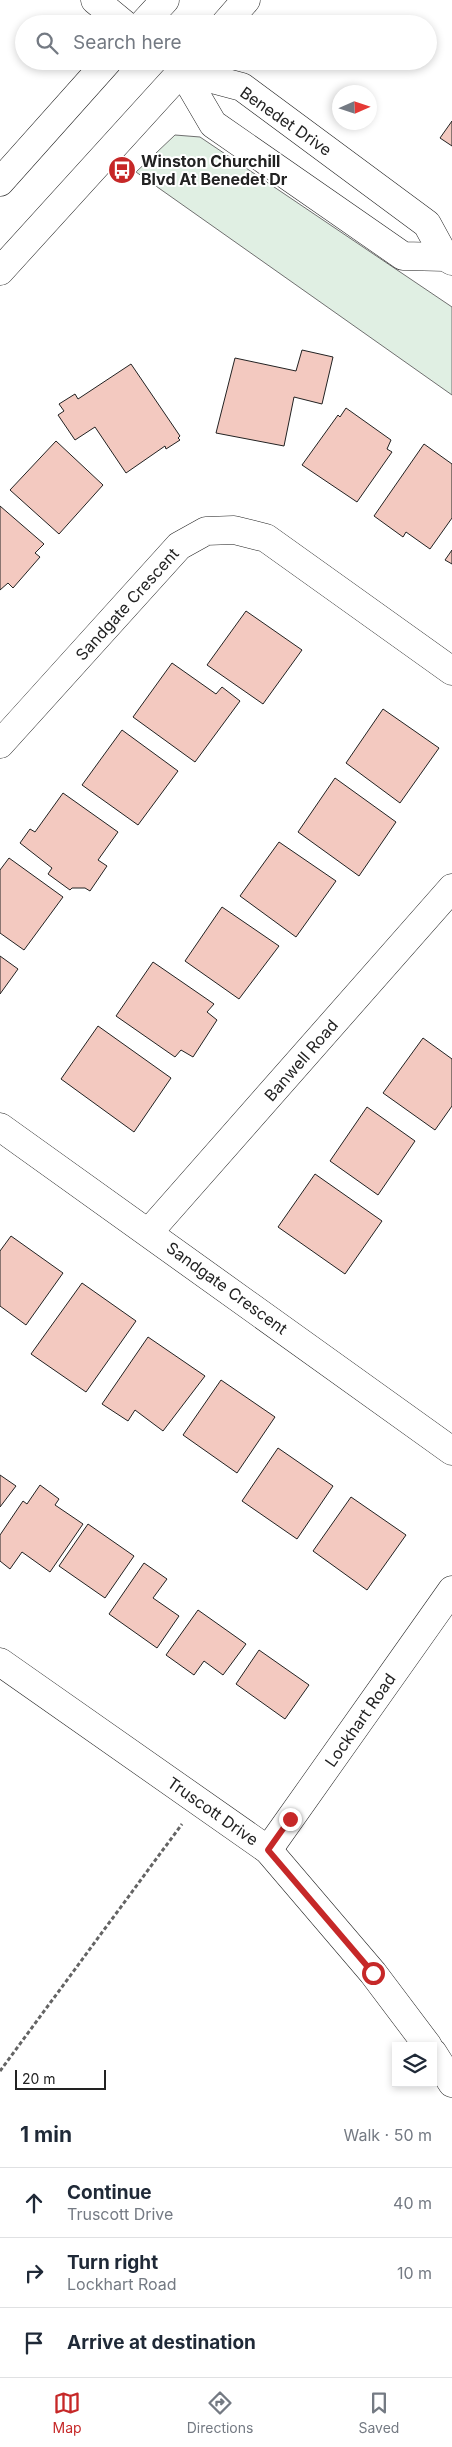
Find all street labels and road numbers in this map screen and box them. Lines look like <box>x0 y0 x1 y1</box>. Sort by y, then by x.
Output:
street label: Benedet Drive <box>236 82 336 160</box>
street label: Sandgate Crescent <box>71 544 183 664</box>
street label: Banwell Road <box>260 1015 342 1105</box>
street label: Sandgate Crescent <box>163 1237 291 1339</box>
street label: Lockhart Road <box>320 1669 400 1771</box>
street label: Truscott Drive <box>164 1772 262 1850</box>

